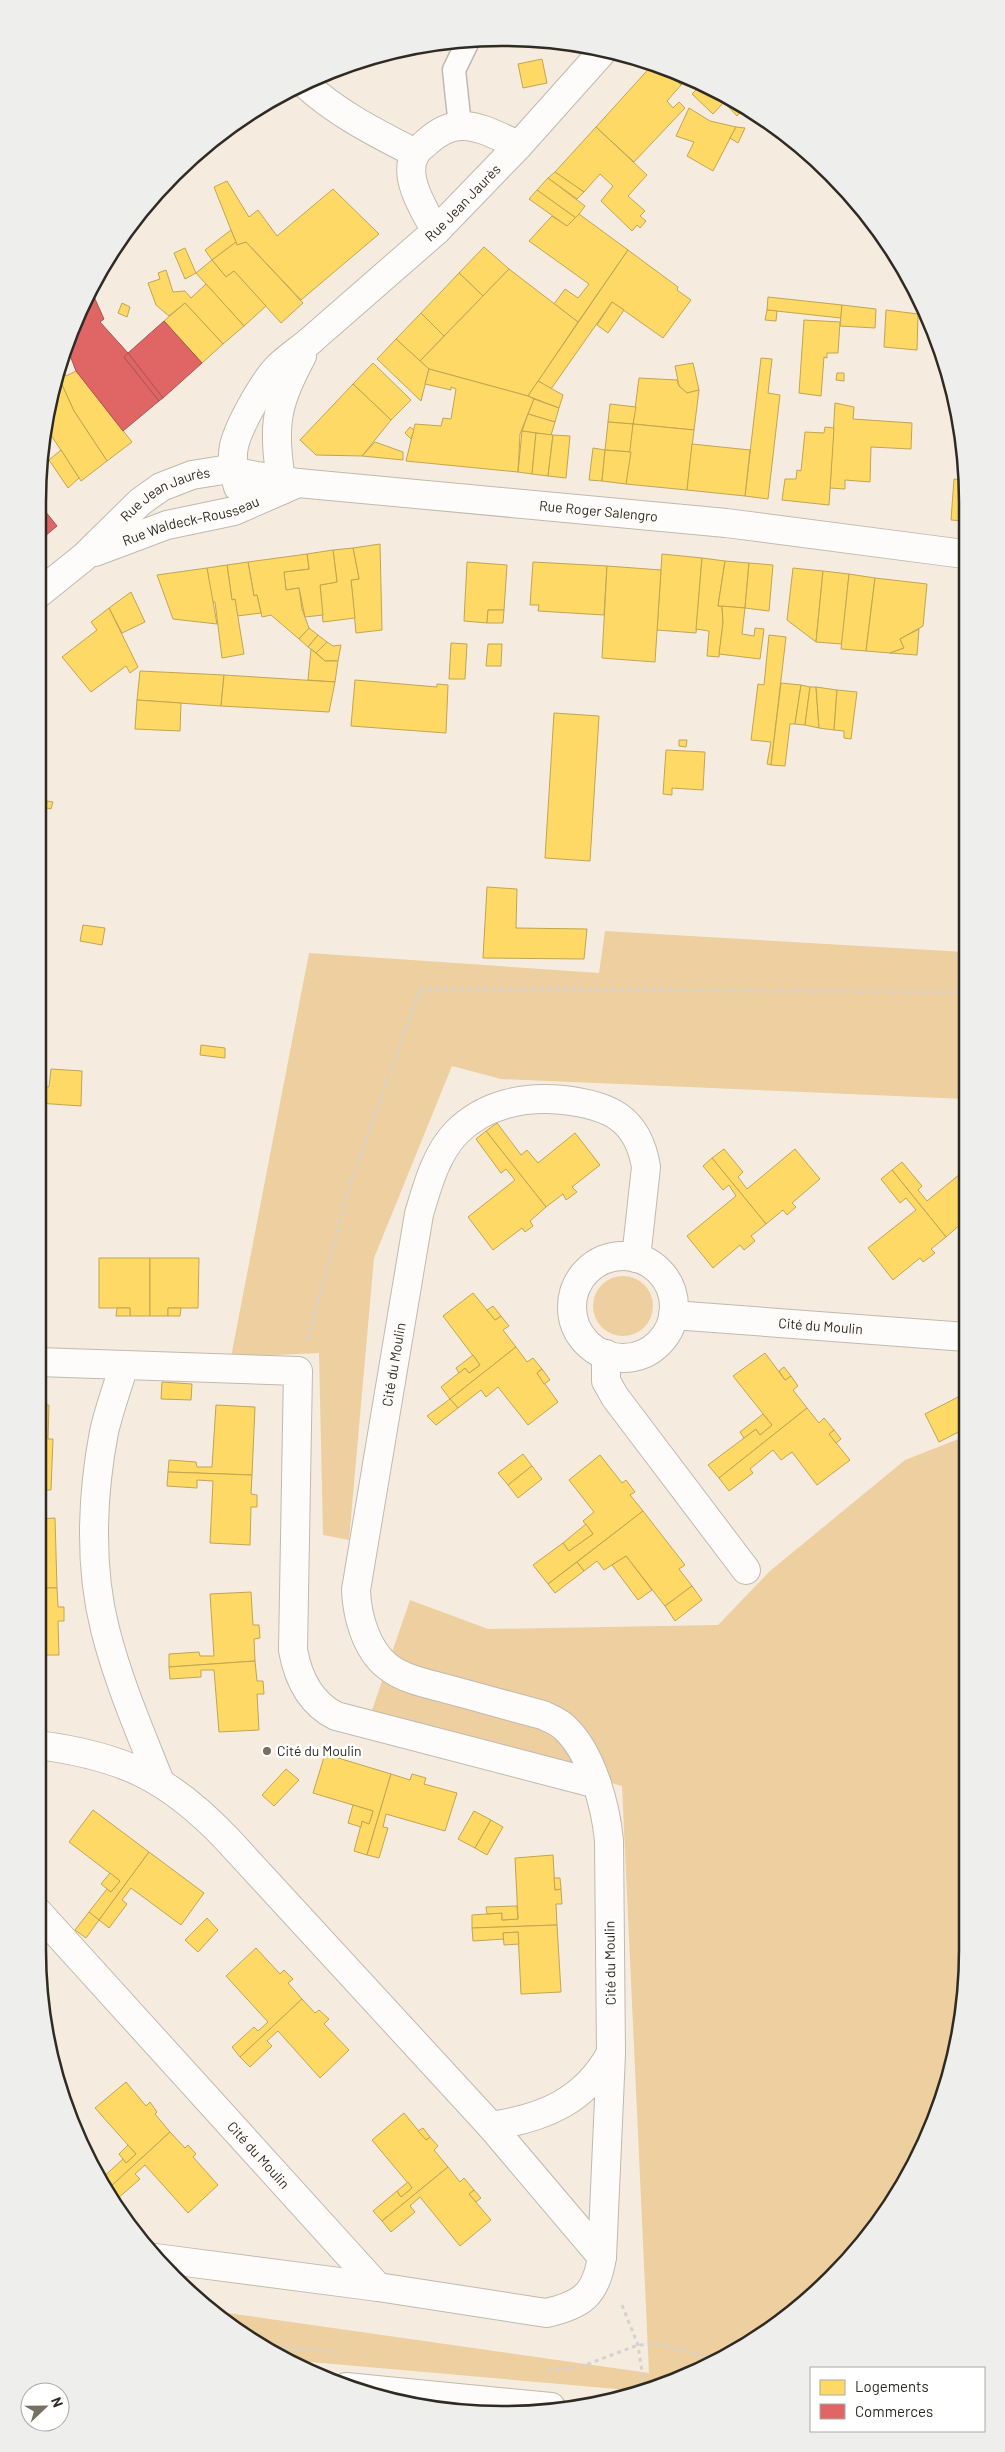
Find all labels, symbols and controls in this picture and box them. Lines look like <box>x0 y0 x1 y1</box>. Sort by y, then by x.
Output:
street label: Rue Jean Jaurès <box>421 160 504 245</box>
street label: Rue Jean Jaurès <box>116 463 211 525</box>
street label: Rue Waldeck-Rousseau <box>120 492 262 549</box>
street label: Rue Roger Salengro <box>539 497 659 525</box>
street label: Cité du Moulin <box>778 1314 864 1337</box>
street label: Cité du Moulin <box>378 1321 409 1408</box>
place label: Cité du Moulin <box>277 1742 362 1759</box>
marker: Cité du Moulin <box>261 1745 273 1757</box>
street label: Cité du Moulin <box>600 1921 619 2005</box>
street label: Cité du Moulin <box>224 2118 293 2192</box>
legend <box>810 2367 985 2432</box>
text: Logements <box>855 2377 929 2395</box>
north arrow <box>20 2382 70 2432</box>
text: N <box>48 2394 67 2409</box>
text: Commerces <box>855 2402 933 2420</box>

